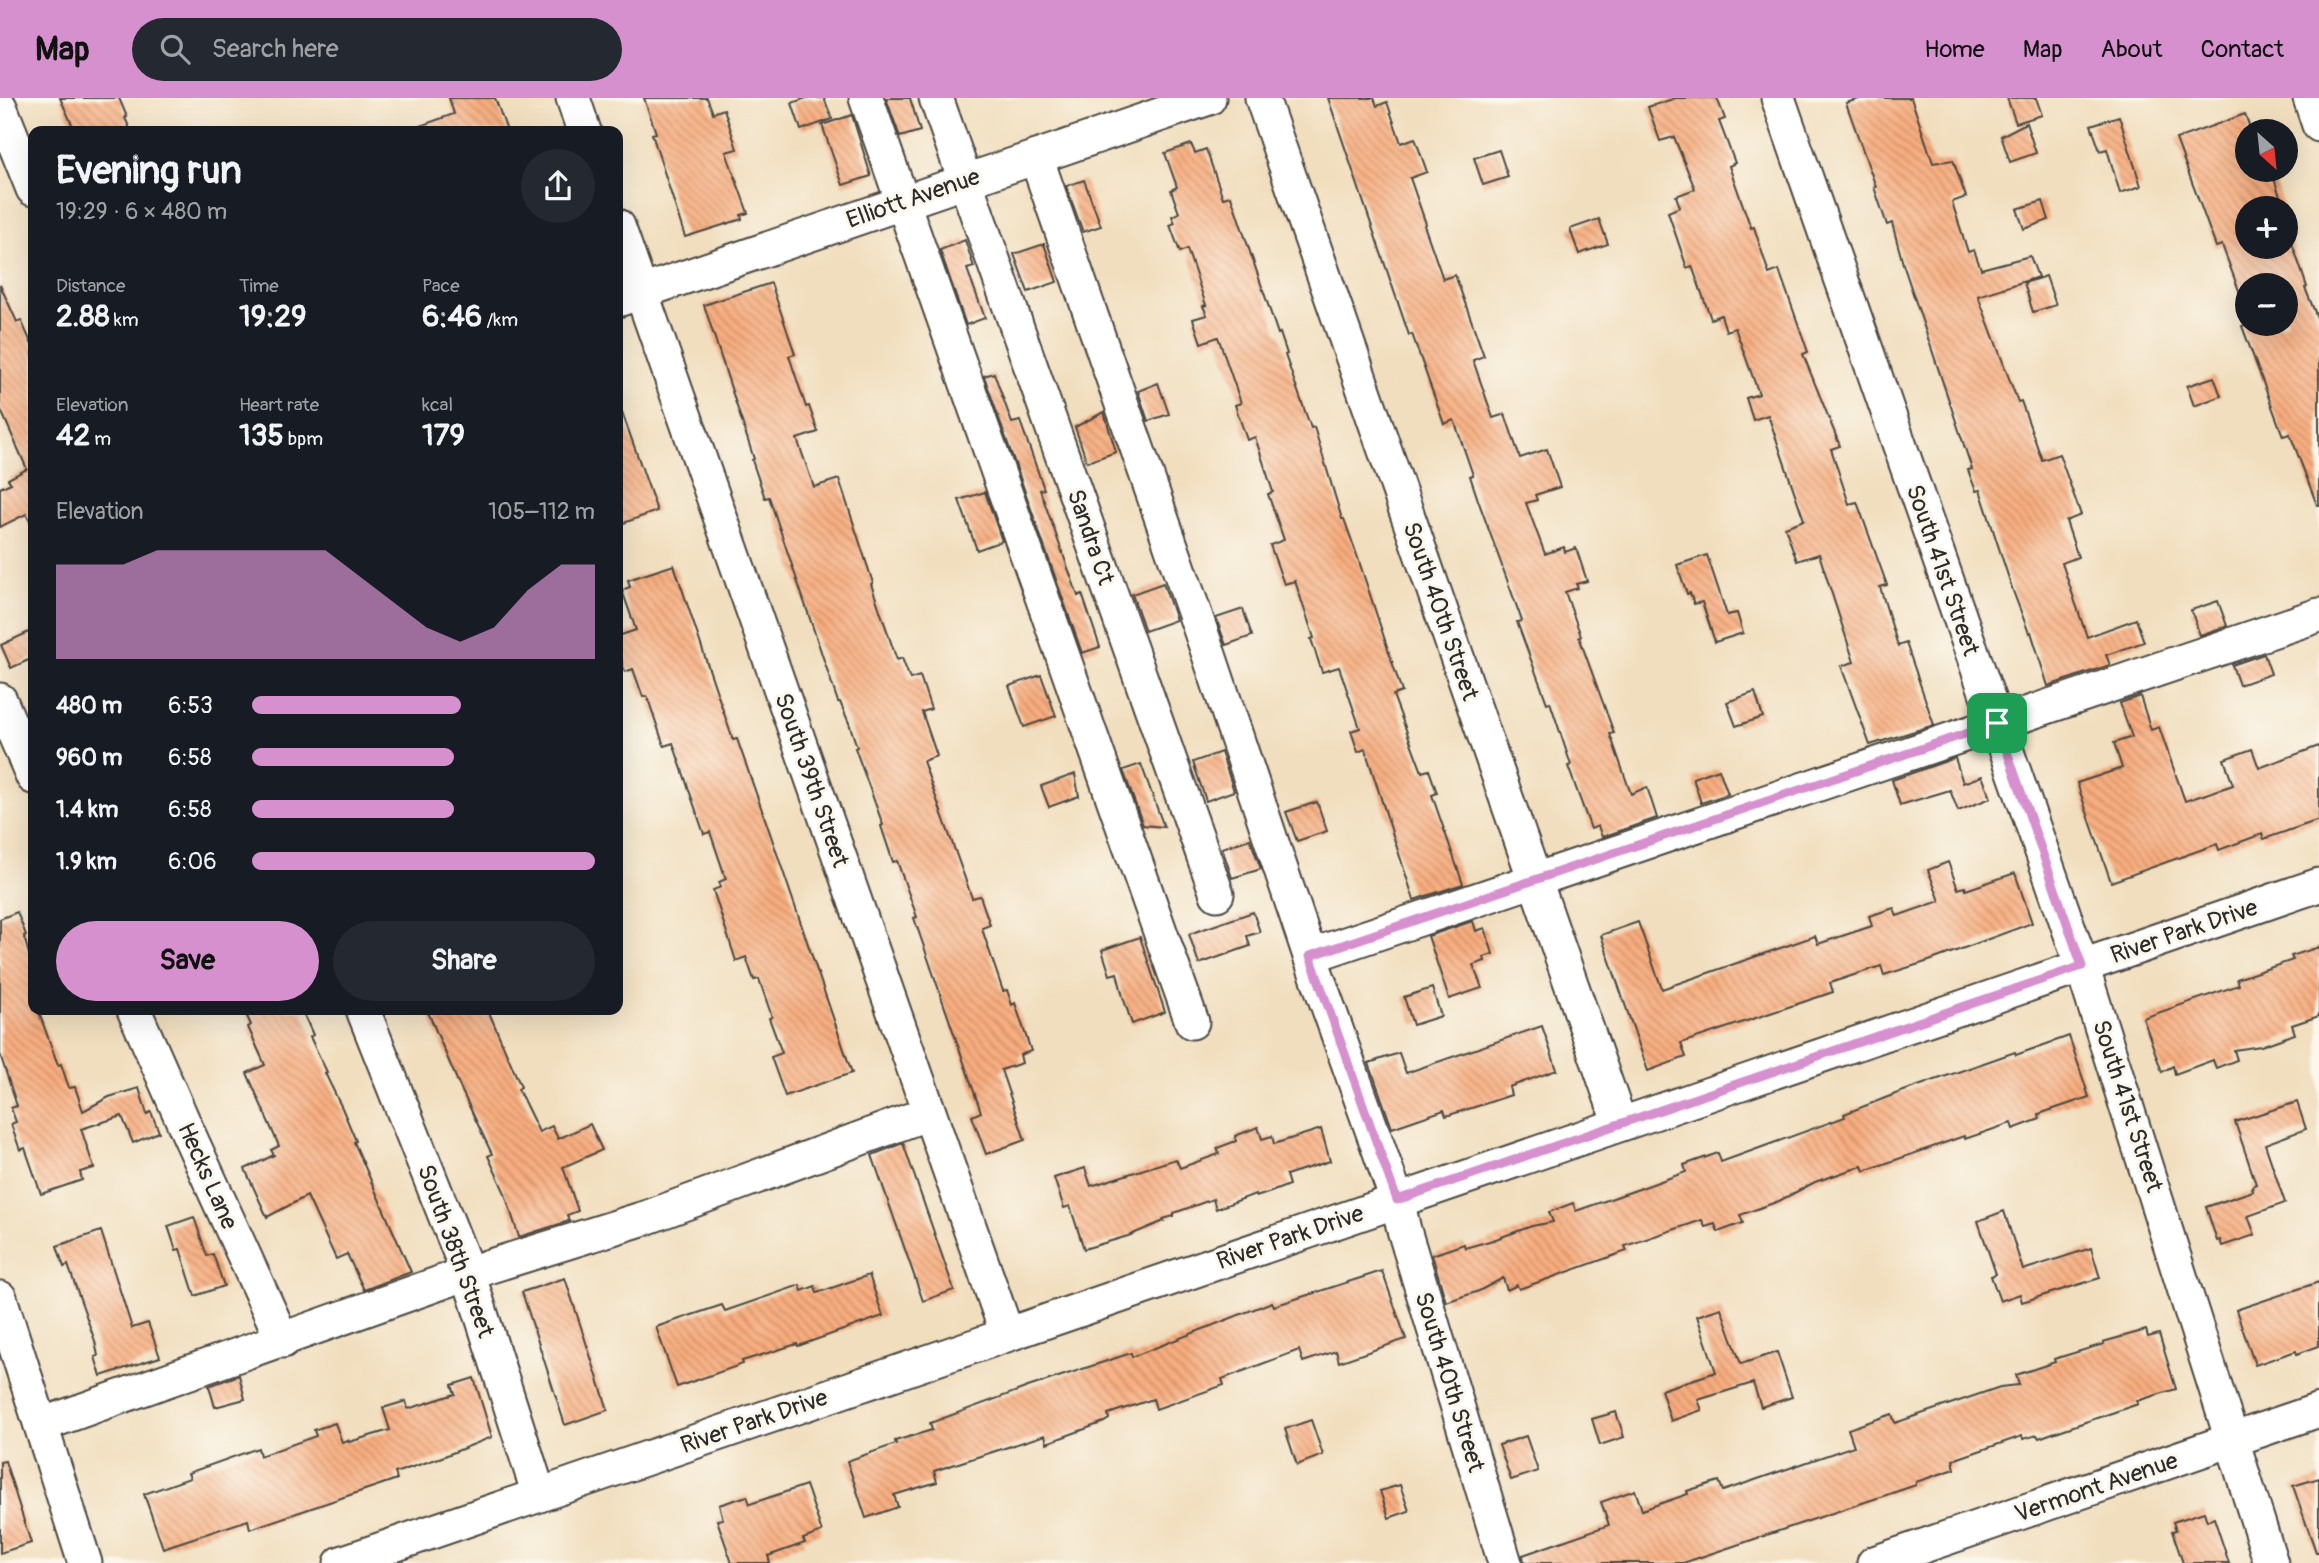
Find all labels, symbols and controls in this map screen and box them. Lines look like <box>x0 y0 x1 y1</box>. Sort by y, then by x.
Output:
search box <box>132 18 622 81</box>
text: Map <box>35 29 90 70</box>
icon: search <box>156 30 194 68</box>
text: Search here <box>212 33 339 65</box>
text: Home <box>1924 35 1985 64</box>
text: Map <box>2023 35 2063 64</box>
text: About <box>2101 35 2163 64</box>
text: Contact <box>2201 35 2284 64</box>
north arrow <box>2235 119 2298 182</box>
map controls <box>2235 119 2298 336</box>
text: Evening run <box>56 147 242 195</box>
button: share <box>521 149 595 223</box>
street label: Elliott Avenue <box>843 162 984 235</box>
button: + <box>2235 196 2298 259</box>
text: 19:29 · 6 × 480 m <box>56 197 227 226</box>
button: − <box>2235 273 2298 336</box>
text: Distance <box>56 274 125 298</box>
text: Time <box>239 274 279 298</box>
text: Pace <box>422 274 460 298</box>
text: 2.88 <box>56 298 110 335</box>
text: 19:29 <box>239 298 306 335</box>
text: 6:46 <box>422 298 482 335</box>
text: km <box>110 308 139 332</box>
text: /km <box>482 308 518 332</box>
text: Elevation <box>56 393 128 417</box>
text: Heart rate <box>239 393 319 417</box>
text: kcal <box>422 393 453 417</box>
text: 42 <box>56 417 90 454</box>
text: 135 <box>239 417 284 454</box>
text: 179 <box>422 417 465 454</box>
text: m <box>90 427 111 451</box>
text: bpm <box>284 427 323 451</box>
street label: South 41st Street <box>1900 481 1985 660</box>
street label: Sandra Ct <box>1061 486 1120 589</box>
text: Elevation <box>56 497 144 526</box>
text: 105–112 m <box>488 497 595 526</box>
street label: South 40th Street <box>1396 518 1485 704</box>
street label: South 39th Street <box>768 689 855 871</box>
text: 480 m <box>56 691 122 720</box>
text: 6:53 <box>168 691 213 720</box>
pin <box>1967 693 2027 753</box>
icon: arrive <box>1978 704 2016 742</box>
text: 960 m <box>56 743 122 772</box>
text: 6:58 <box>168 743 212 772</box>
text: 1.4 km <box>56 795 118 824</box>
text: 6:58 <box>168 795 212 824</box>
text: 1.9 km <box>56 847 117 876</box>
text: 6:06 <box>168 847 217 876</box>
street label: River Park Drive <box>2107 893 2262 970</box>
button: Save <box>56 921 319 1001</box>
button: Share <box>333 921 595 1001</box>
street label: South 41st Street <box>2086 1017 2169 1196</box>
street label: Hecks Lane <box>171 1118 244 1234</box>
street label: South 38th Street <box>411 1161 500 1342</box>
street label: River Park Drive <box>1213 1199 1368 1276</box>
street label: South 40th Street <box>1408 1289 1491 1476</box>
street label: River Park Drive <box>677 1383 832 1460</box>
street label: Vermont Avenue <box>2011 1446 2182 1529</box>

